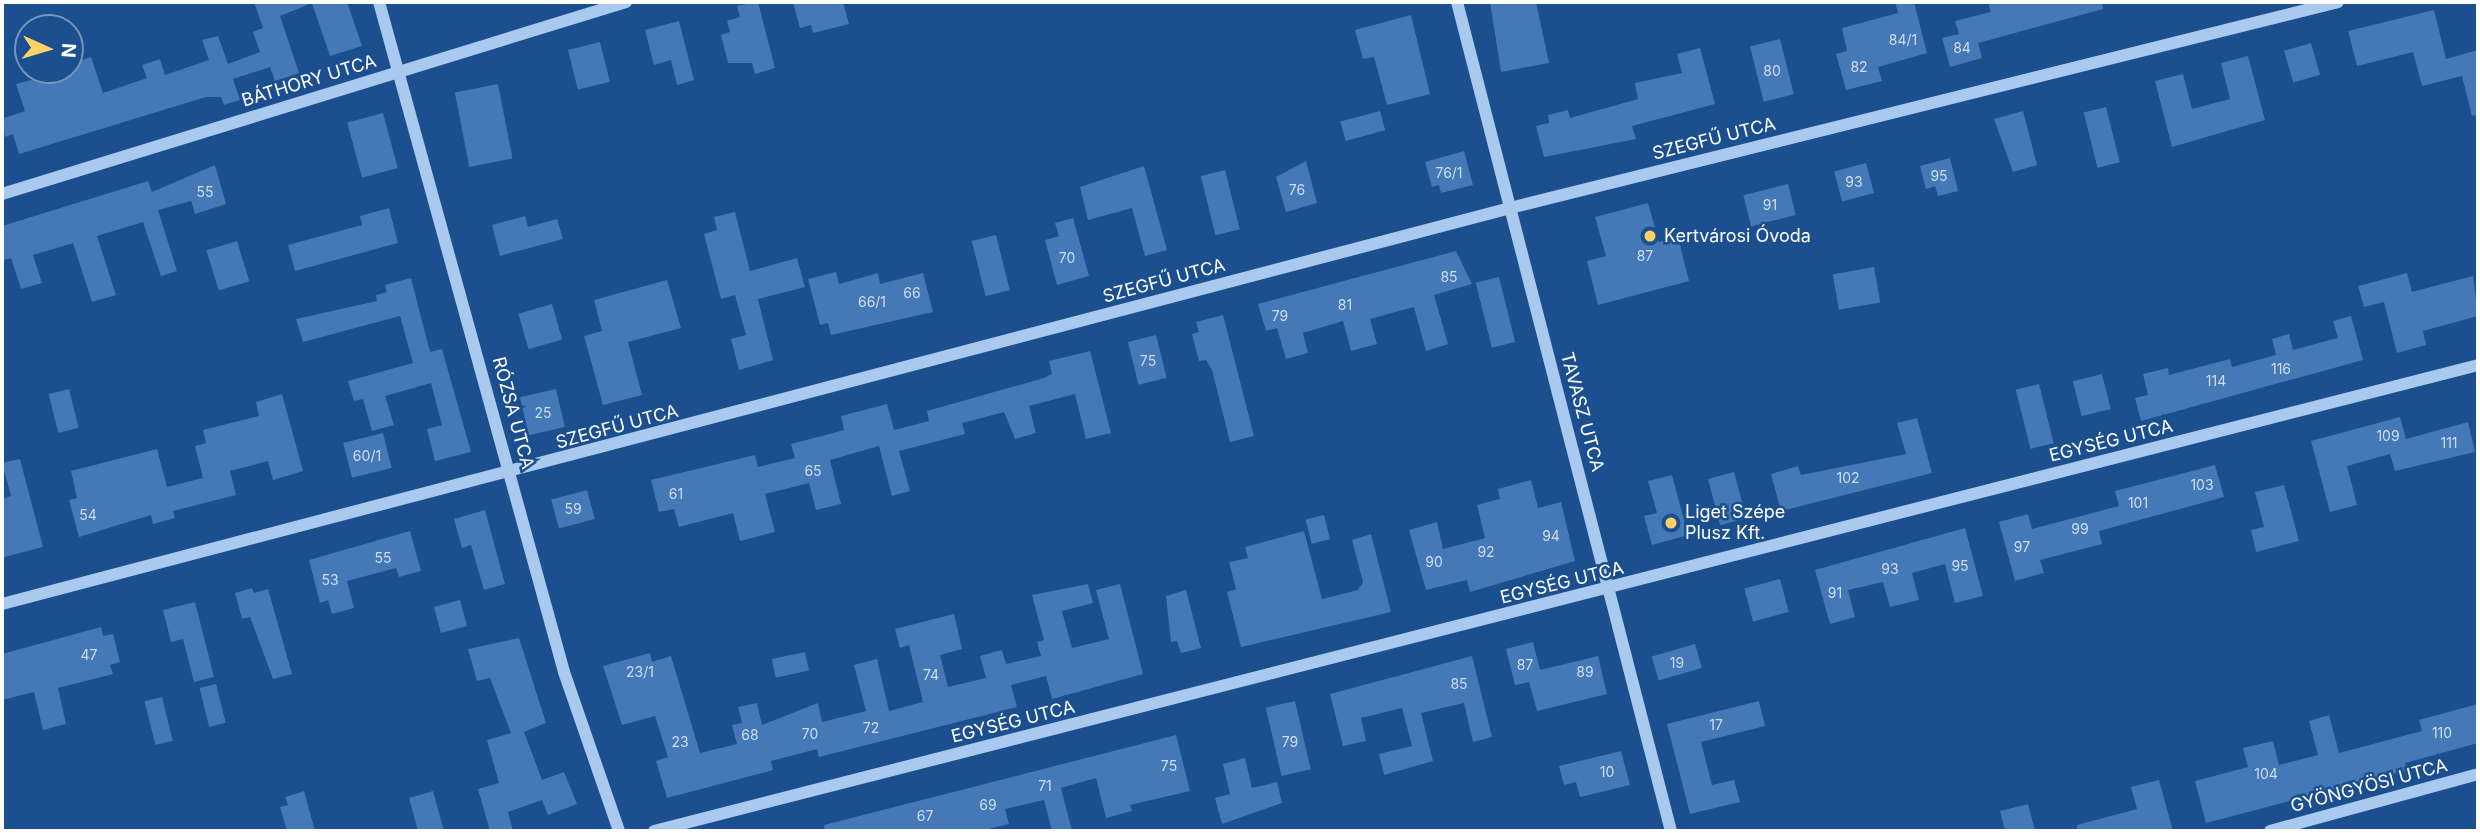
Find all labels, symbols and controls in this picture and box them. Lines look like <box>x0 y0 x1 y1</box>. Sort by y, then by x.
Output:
north arrow <box>14 14 84 84</box>
house number: 84/1 <box>1889 32 1917 48</box>
house number: 84 <box>1953 40 1971 56</box>
text: N <box>56 42 80 58</box>
street label: BÁTHORY UTCA <box>239 50 379 112</box>
house number: 82 <box>1850 59 1868 75</box>
house number: 80 <box>1763 63 1781 79</box>
street label: SZEGFŰ UTCA <box>1650 113 1778 165</box>
house number: 76/1 <box>1435 165 1463 181</box>
house number: 95 <box>1930 168 1948 184</box>
house number: 93 <box>1845 174 1863 190</box>
house number: 76 <box>1289 182 1305 198</box>
house number: 55 <box>196 184 214 200</box>
house number: 91 <box>1763 197 1777 213</box>
place label: Kertvárosi Óvoda <box>1664 225 1811 247</box>
marker: Kertvárosi Óvoda <box>1642 228 1658 244</box>
house number: 87 <box>1637 248 1653 264</box>
house number: 70 <box>1059 250 1075 266</box>
street label: SZEGFŰ UTCA <box>1100 254 1228 308</box>
house number: 85 <box>1440 269 1458 285</box>
house number: 66 <box>903 285 921 301</box>
house number: 66/1 <box>858 294 886 310</box>
house number: 81 <box>1338 297 1352 313</box>
house number: 79 <box>1272 308 1288 324</box>
street label: TAVASZ UTCA <box>1556 350 1608 474</box>
house number: 75 <box>1140 353 1156 369</box>
street label: RÓZSA UTCA <box>488 354 538 472</box>
house number: 116 <box>2271 361 2291 377</box>
house number: 114 <box>2206 373 2226 389</box>
street label: SZEGFŰ UTCA <box>553 400 681 454</box>
house number: 25 <box>534 405 552 421</box>
street label: EGYSÉG UTCA <box>2047 415 2175 467</box>
house number: 109 <box>2376 428 2400 444</box>
house number: 111 <box>2440 435 2458 451</box>
house number: 60/1 <box>353 448 381 464</box>
house number: 65 <box>804 463 822 479</box>
house number: 102 <box>1836 470 1860 486</box>
house number: 103 <box>2190 477 2214 493</box>
house number: 61 <box>669 486 683 502</box>
house number: 101 <box>2128 495 2148 511</box>
house number: 59 <box>564 501 582 517</box>
place label: Liget Szépe Plusz Kft. <box>1685 502 1785 544</box>
house number: 54 <box>79 507 97 523</box>
marker: Liget Szépe Plusz Kft. <box>1663 515 1679 531</box>
house number: 99 <box>2071 521 2089 537</box>
house number: 94 <box>1542 528 1560 544</box>
house number: 97 <box>2014 539 2030 555</box>
house number: 92 <box>1477 544 1495 560</box>
house number: 55 <box>374 550 392 566</box>
house number: 90 <box>1425 554 1443 570</box>
street label: EGYSÉG UTCA <box>1498 557 1626 609</box>
house number: 95 <box>1951 558 1969 574</box>
house number: 93 <box>1881 561 1899 577</box>
house number: 53 <box>321 572 339 588</box>
house number: 91 <box>1828 585 1842 601</box>
house number: 47 <box>81 647 97 663</box>
house number: 19 <box>1670 655 1684 671</box>
house number: 87 <box>1517 657 1533 673</box>
house number: 23/1 <box>626 664 654 680</box>
house number: 89 <box>1576 664 1594 680</box>
house number: 74 <box>923 667 939 683</box>
house number: 85 <box>1450 676 1468 692</box>
street label: EGYSÉG UTCA <box>949 696 1077 748</box>
house number: 17 <box>1709 717 1723 733</box>
house number: 72 <box>863 720 879 736</box>
house number: 110 <box>2432 725 2452 741</box>
house number: 70 <box>802 726 818 742</box>
house number: 68 <box>741 727 759 743</box>
house number: 23 <box>671 734 689 750</box>
house number: 79 <box>1282 734 1298 750</box>
street label: GYÖNGYÖSI UTCA <box>2288 755 2450 817</box>
house number: 75 <box>1161 758 1177 774</box>
house number: 10 <box>1600 764 1614 780</box>
house number: 104 <box>2254 766 2278 782</box>
house number: 71 <box>1038 778 1052 794</box>
house number: 69 <box>979 797 997 813</box>
house number: 67 <box>917 808 933 824</box>

